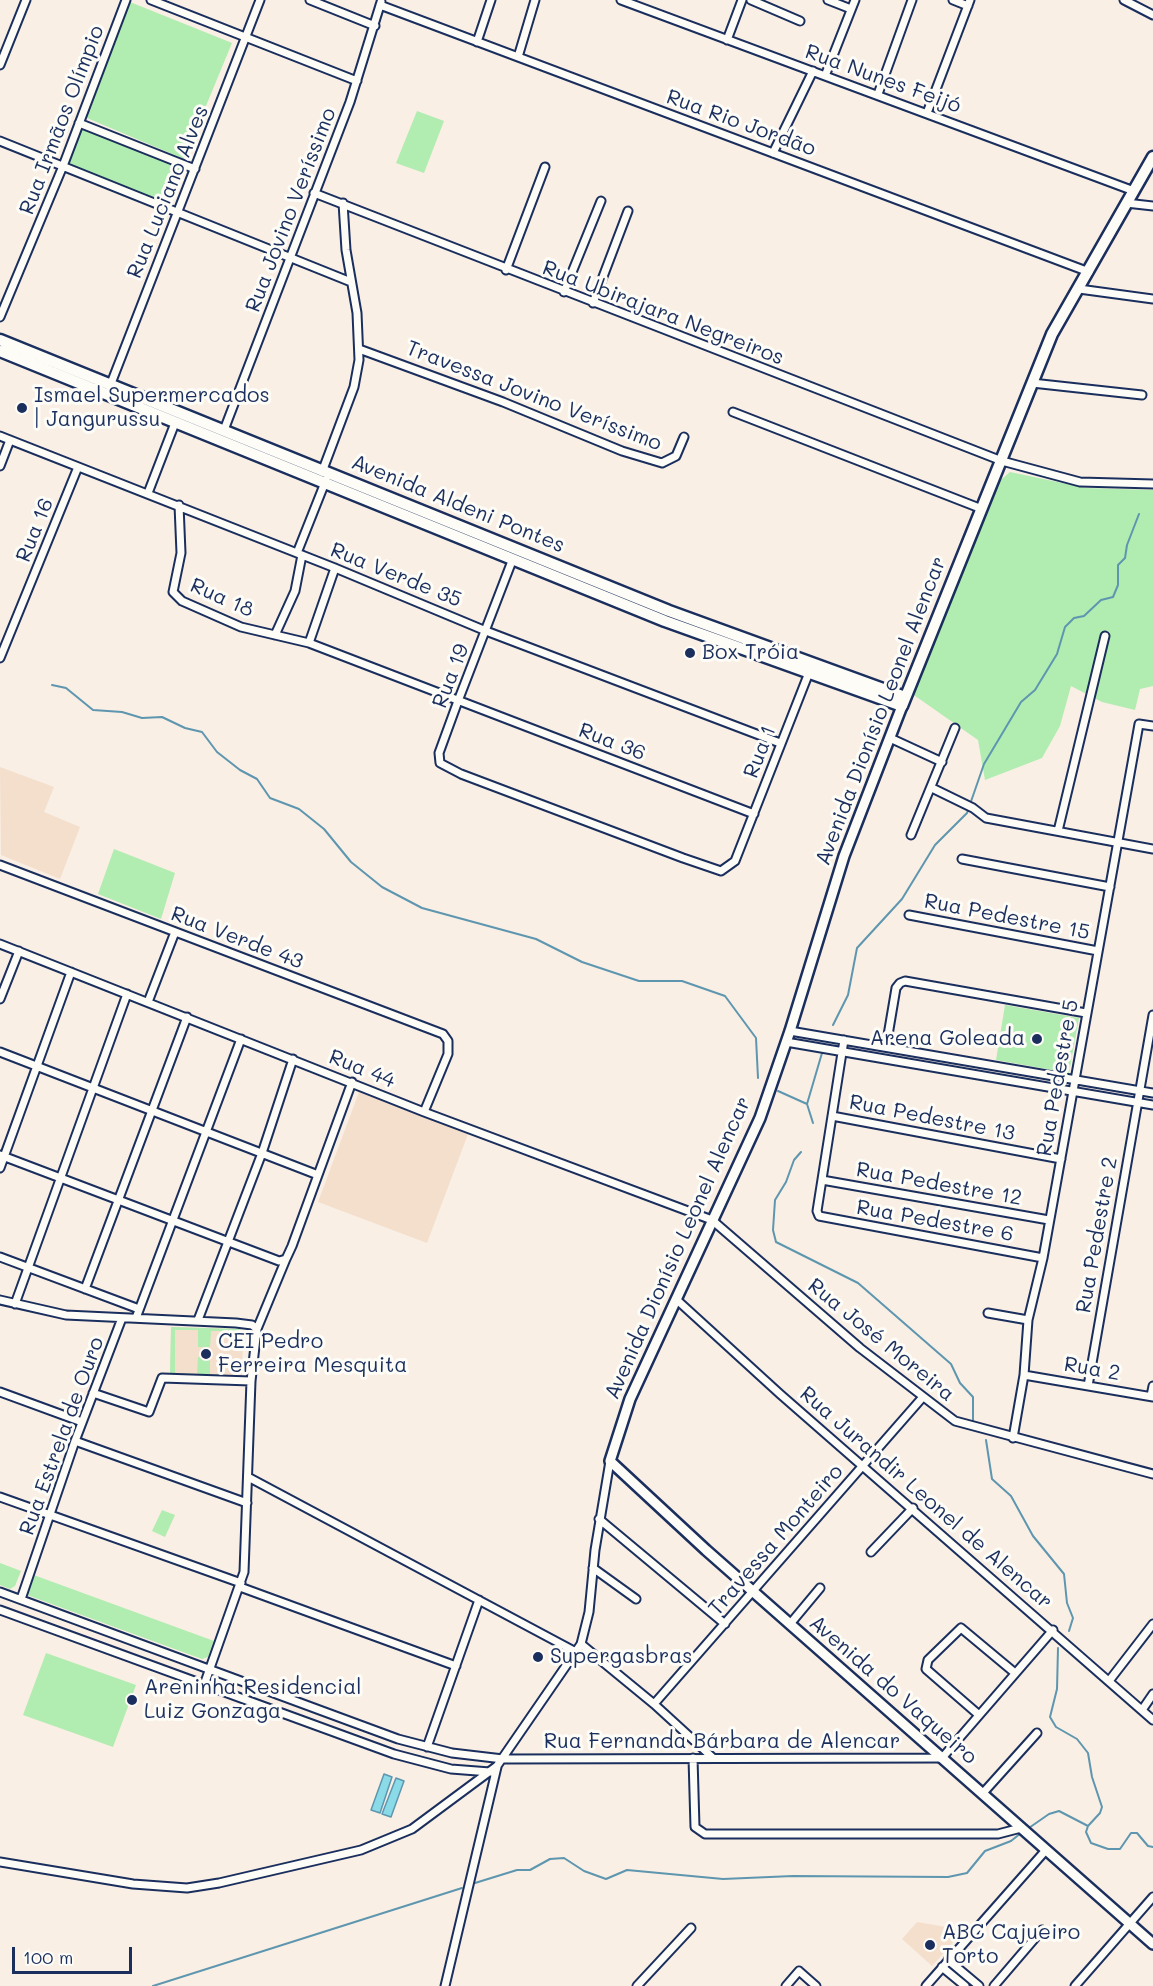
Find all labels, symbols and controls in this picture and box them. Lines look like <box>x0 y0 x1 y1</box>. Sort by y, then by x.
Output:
street label: Rua Irmãos Olímpio <box>14 22 110 218</box>
street label: Rua Nunes Feijó <box>802 39 964 119</box>
street label: Rua Rio Jordão <box>663 84 819 162</box>
street label: Rua Luciano Alves <box>122 102 214 282</box>
street label: Rua Jovino Veríssimo <box>240 104 342 316</box>
street label: Rua Ubirajara Negreiros <box>539 255 787 371</box>
street label: Travessa Jovino Veríssimo <box>403 336 665 456</box>
place label: Ismael Supermercados | Jangurussu <box>34 383 270 433</box>
marker: Ismael Supermercados | Jangurussu <box>15 401 29 415</box>
street label: Avenida Aldeni Pontes <box>348 450 568 558</box>
street label: Rua 16 <box>11 494 59 566</box>
street label: Rua Verde 35 <box>327 537 465 613</box>
street label: Avenida Dionísio Leonel Alencar <box>810 553 952 869</box>
street label: Rua 18 <box>186 573 258 623</box>
street label: Rua 19 <box>427 640 475 712</box>
place label: Box Tróia <box>702 640 799 666</box>
marker: Box Tróia <box>683 646 697 660</box>
street label: Rua 36 <box>575 718 649 766</box>
street label: Rua 1 <box>739 722 781 782</box>
street label: Rua Pedestre 15 <box>922 889 1092 945</box>
street label: Rua Verde 43 <box>167 901 307 975</box>
street label: Rua Pedestre 5 <box>1032 998 1084 1158</box>
place label: Arena Goleada <box>870 1026 1025 1052</box>
marker: Arena Goleada <box>1030 1032 1044 1046</box>
street label: Rua 44 <box>325 1044 399 1094</box>
street label: Rua Pedestre 13 <box>847 1090 1017 1146</box>
street label: Avenida Dionísio Leonel Alencar <box>600 1093 756 1403</box>
street label: Rua Pedestre 2 <box>1071 1155 1123 1315</box>
street label: Rua Pedestre 12 <box>854 1157 1024 1211</box>
street label: Rua Pedestre 6 <box>854 1195 1016 1247</box>
street label: Rua José Moreira <box>803 1273 959 1407</box>
place label: CEI Pedro Ferreira Mesquita <box>218 1329 407 1379</box>
street label: Rua Estrela de Ouro <box>14 1333 110 1539</box>
marker: CEI Pedro Ferreira Mesquita <box>199 1347 213 1361</box>
street label: Rua 2 <box>1062 1352 1122 1386</box>
street label: Rua Jurandir Leonel de Alencar <box>794 1381 1058 1615</box>
street label: Travessa Monteiro <box>703 1459 849 1621</box>
street label: Avenida do Vaqueiro <box>804 1610 982 1770</box>
place label: Supergasbras <box>550 1644 692 1670</box>
marker: Supergasbras <box>531 1650 545 1664</box>
place label: Areninha Residencial Luiz Gonzaga <box>144 1675 362 1725</box>
marker: Areninha Residencial Luiz Gonzaga <box>125 1693 139 1707</box>
street label: Rua Fernanda Bárbara de Alencar <box>544 1729 900 1755</box>
place label: ABC Cajueiro Torto <box>942 1920 1080 1970</box>
scale bar <box>15 1935 135 1973</box>
marker: ABC Cajueiro Torto <box>923 1938 937 1952</box>
text: 100 m <box>23 1945 73 1969</box>

